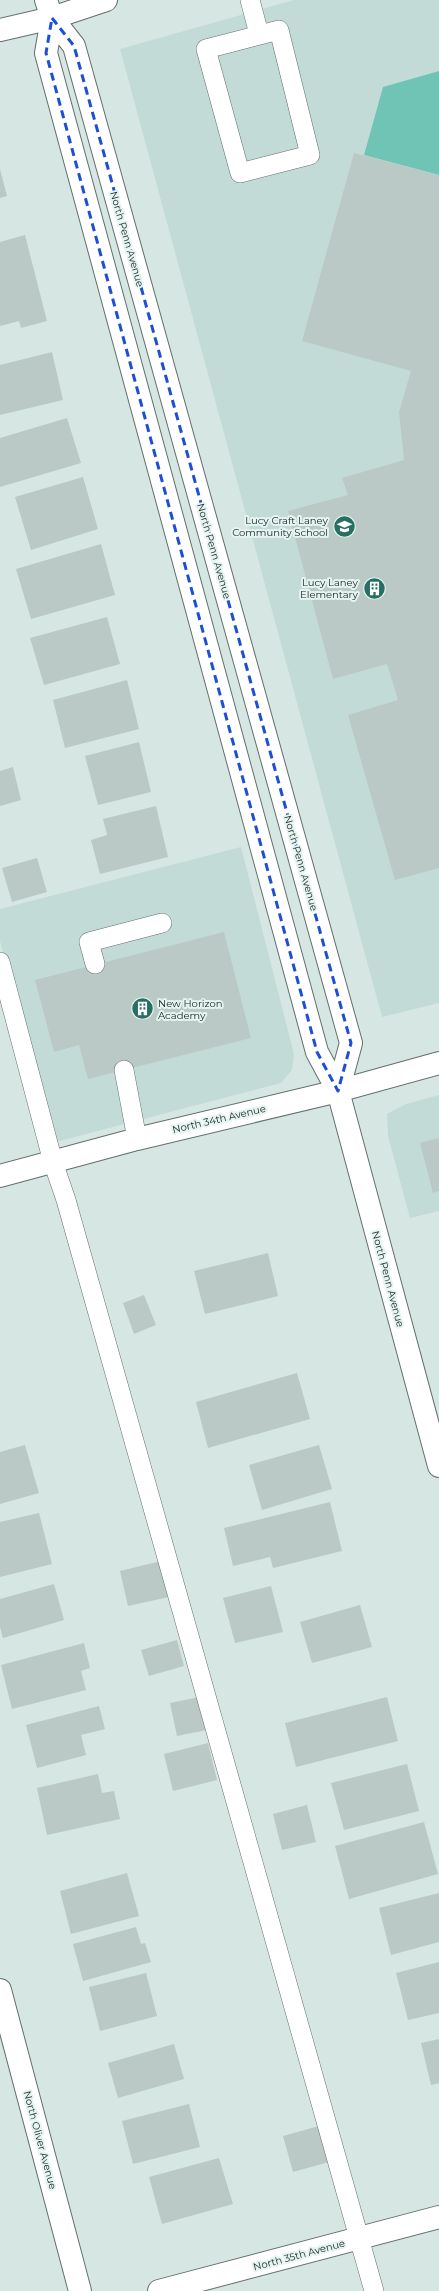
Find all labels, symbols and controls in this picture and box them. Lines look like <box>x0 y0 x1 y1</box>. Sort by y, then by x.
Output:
street label: North Penn Avenue <box>107 190 147 288</box>
street label: North Penn Avenue <box>194 502 234 600</box>
school or university icon: Lucy Craft Laney Community School <box>331 513 357 539</box>
place label: Lucy Craft Laney Community School <box>232 514 329 539</box>
building icon: Lucy Laney Elementary <box>361 575 387 601</box>
place label: Lucy Laney Elementary <box>300 576 359 601</box>
street label: North Penn Avenue <box>281 814 321 912</box>
building icon: New Horizon Academy <box>130 996 156 1022</box>
place label: New Horizon Academy <box>158 997 223 1022</box>
street label: North 34th Avenue <box>171 1102 267 1136</box>
street label: North Penn Avenue <box>369 1230 407 1328</box>
street label: North Oliver Avenue <box>21 2089 59 2191</box>
street label: North 35th Avenue <box>252 2237 346 2273</box>

